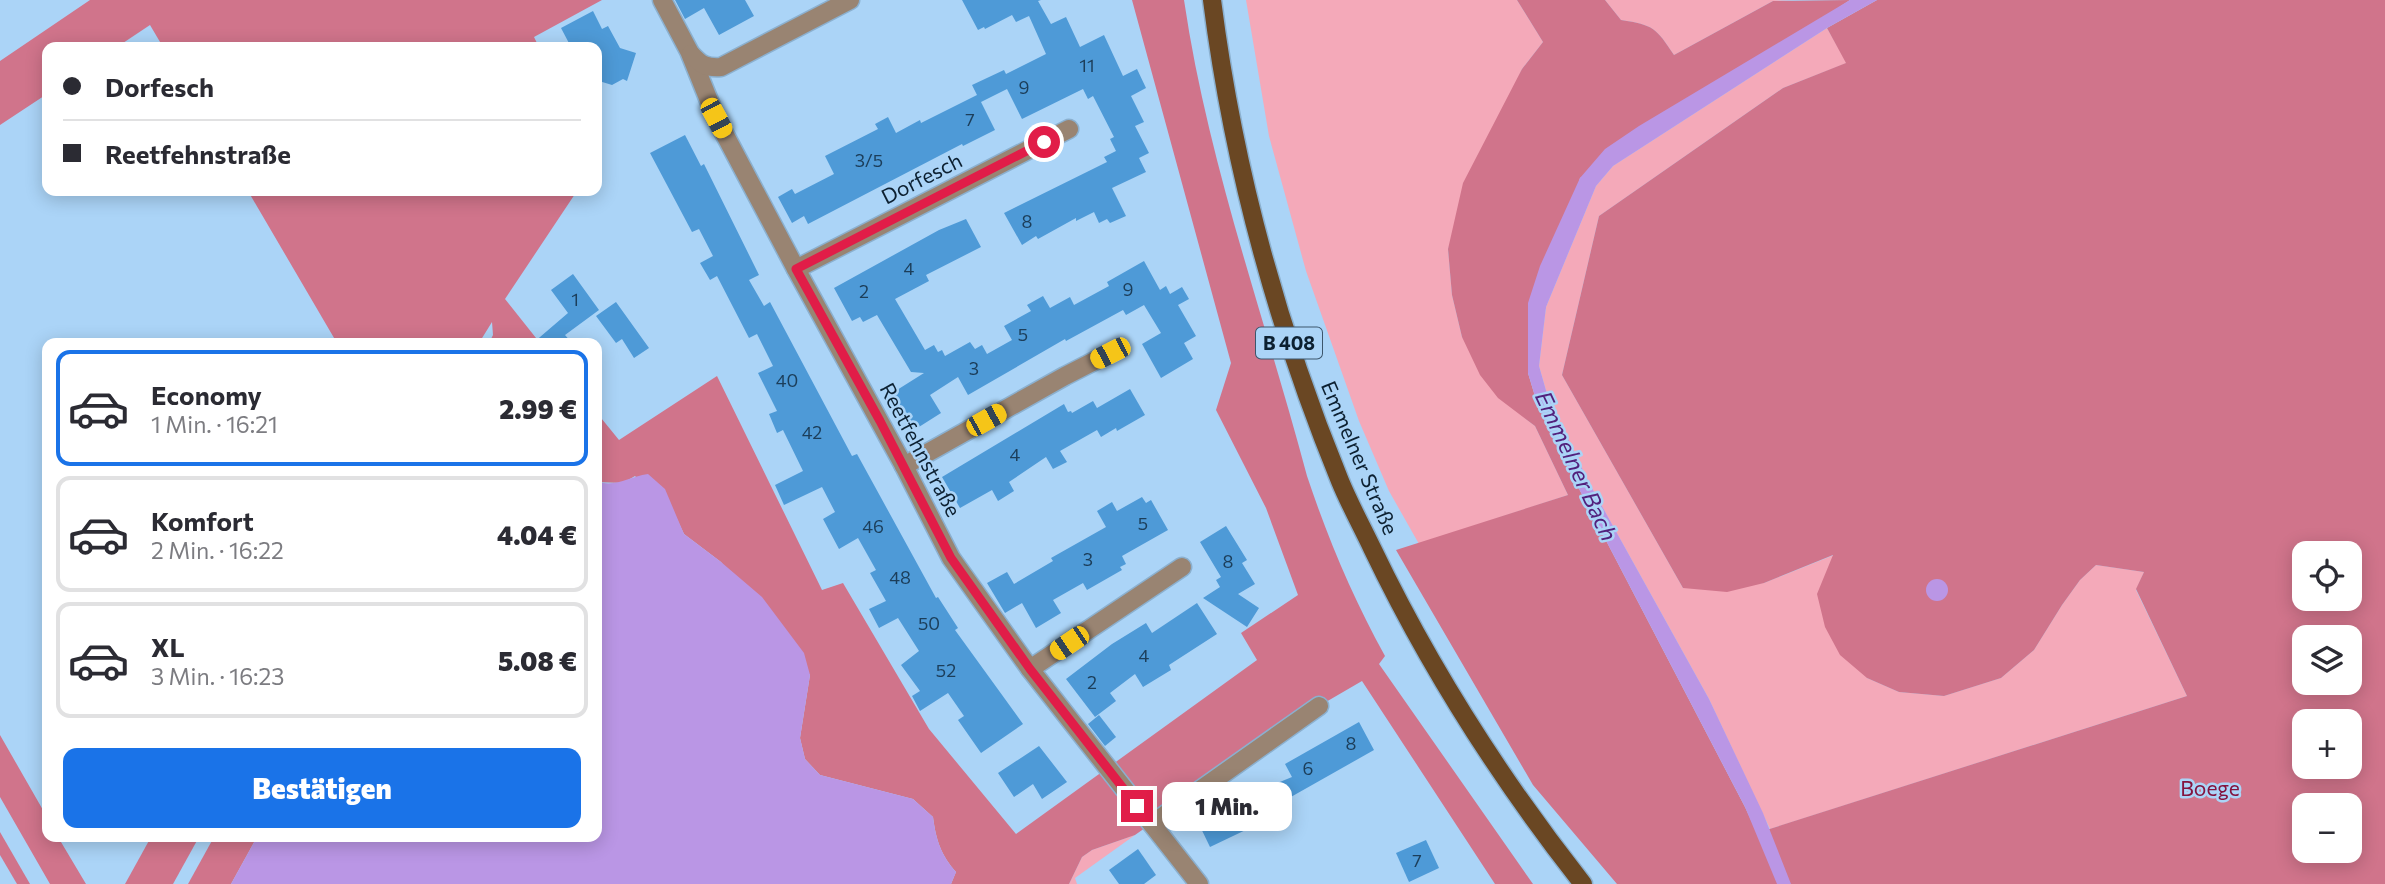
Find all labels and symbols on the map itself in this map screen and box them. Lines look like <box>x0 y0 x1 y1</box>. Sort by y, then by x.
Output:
house number: 11 <box>1079 54 1095 76</box>
house number: 9 <box>1019 76 1029 98</box>
car <box>697 95 736 141</box>
house number: 7 <box>965 108 975 130</box>
route start <box>1028 126 1060 158</box>
street label: Dorfesch <box>877 147 966 209</box>
house number: 3/5 <box>855 149 883 171</box>
house number: 8 <box>1022 210 1033 232</box>
house number: 4 <box>904 257 915 279</box>
house number: 9 <box>1123 278 1133 300</box>
house number: 2 <box>859 280 869 302</box>
house number: 1 <box>571 288 579 310</box>
house number: 5 <box>1018 323 1028 345</box>
road number: B 408 <box>1256 328 1322 358</box>
car <box>1087 334 1134 372</box>
house number: 3 <box>969 357 979 379</box>
house number: 40 <box>776 369 798 391</box>
street label: Emmelner Straße <box>1317 377 1404 538</box>
street label: Reetfehnstraße <box>876 378 967 521</box>
water label: Emmelner Bach <box>1530 386 1624 545</box>
car <box>963 401 1010 439</box>
house number: 42 <box>802 421 822 443</box>
house number: 4 <box>1010 443 1021 465</box>
house number: 5 <box>1138 512 1148 534</box>
house number: 46 <box>862 515 884 537</box>
house number: 3 <box>1083 548 1093 570</box>
house number: 8 <box>1223 550 1234 572</box>
house number: 48 <box>889 566 911 588</box>
house number: 50 <box>918 612 940 634</box>
car <box>1046 623 1093 663</box>
house number: 4 <box>1139 644 1150 666</box>
house number: 52 <box>936 659 956 681</box>
house number: 2 <box>1087 671 1097 693</box>
house number: 8 <box>1346 732 1357 754</box>
house number: 6 <box>1303 757 1313 779</box>
park label: Boege <box>2180 775 2240 800</box>
callout: 1 Min. <box>1162 782 1291 830</box>
route end <box>1121 790 1153 822</box>
house number: 7 <box>1412 849 1422 871</box>

